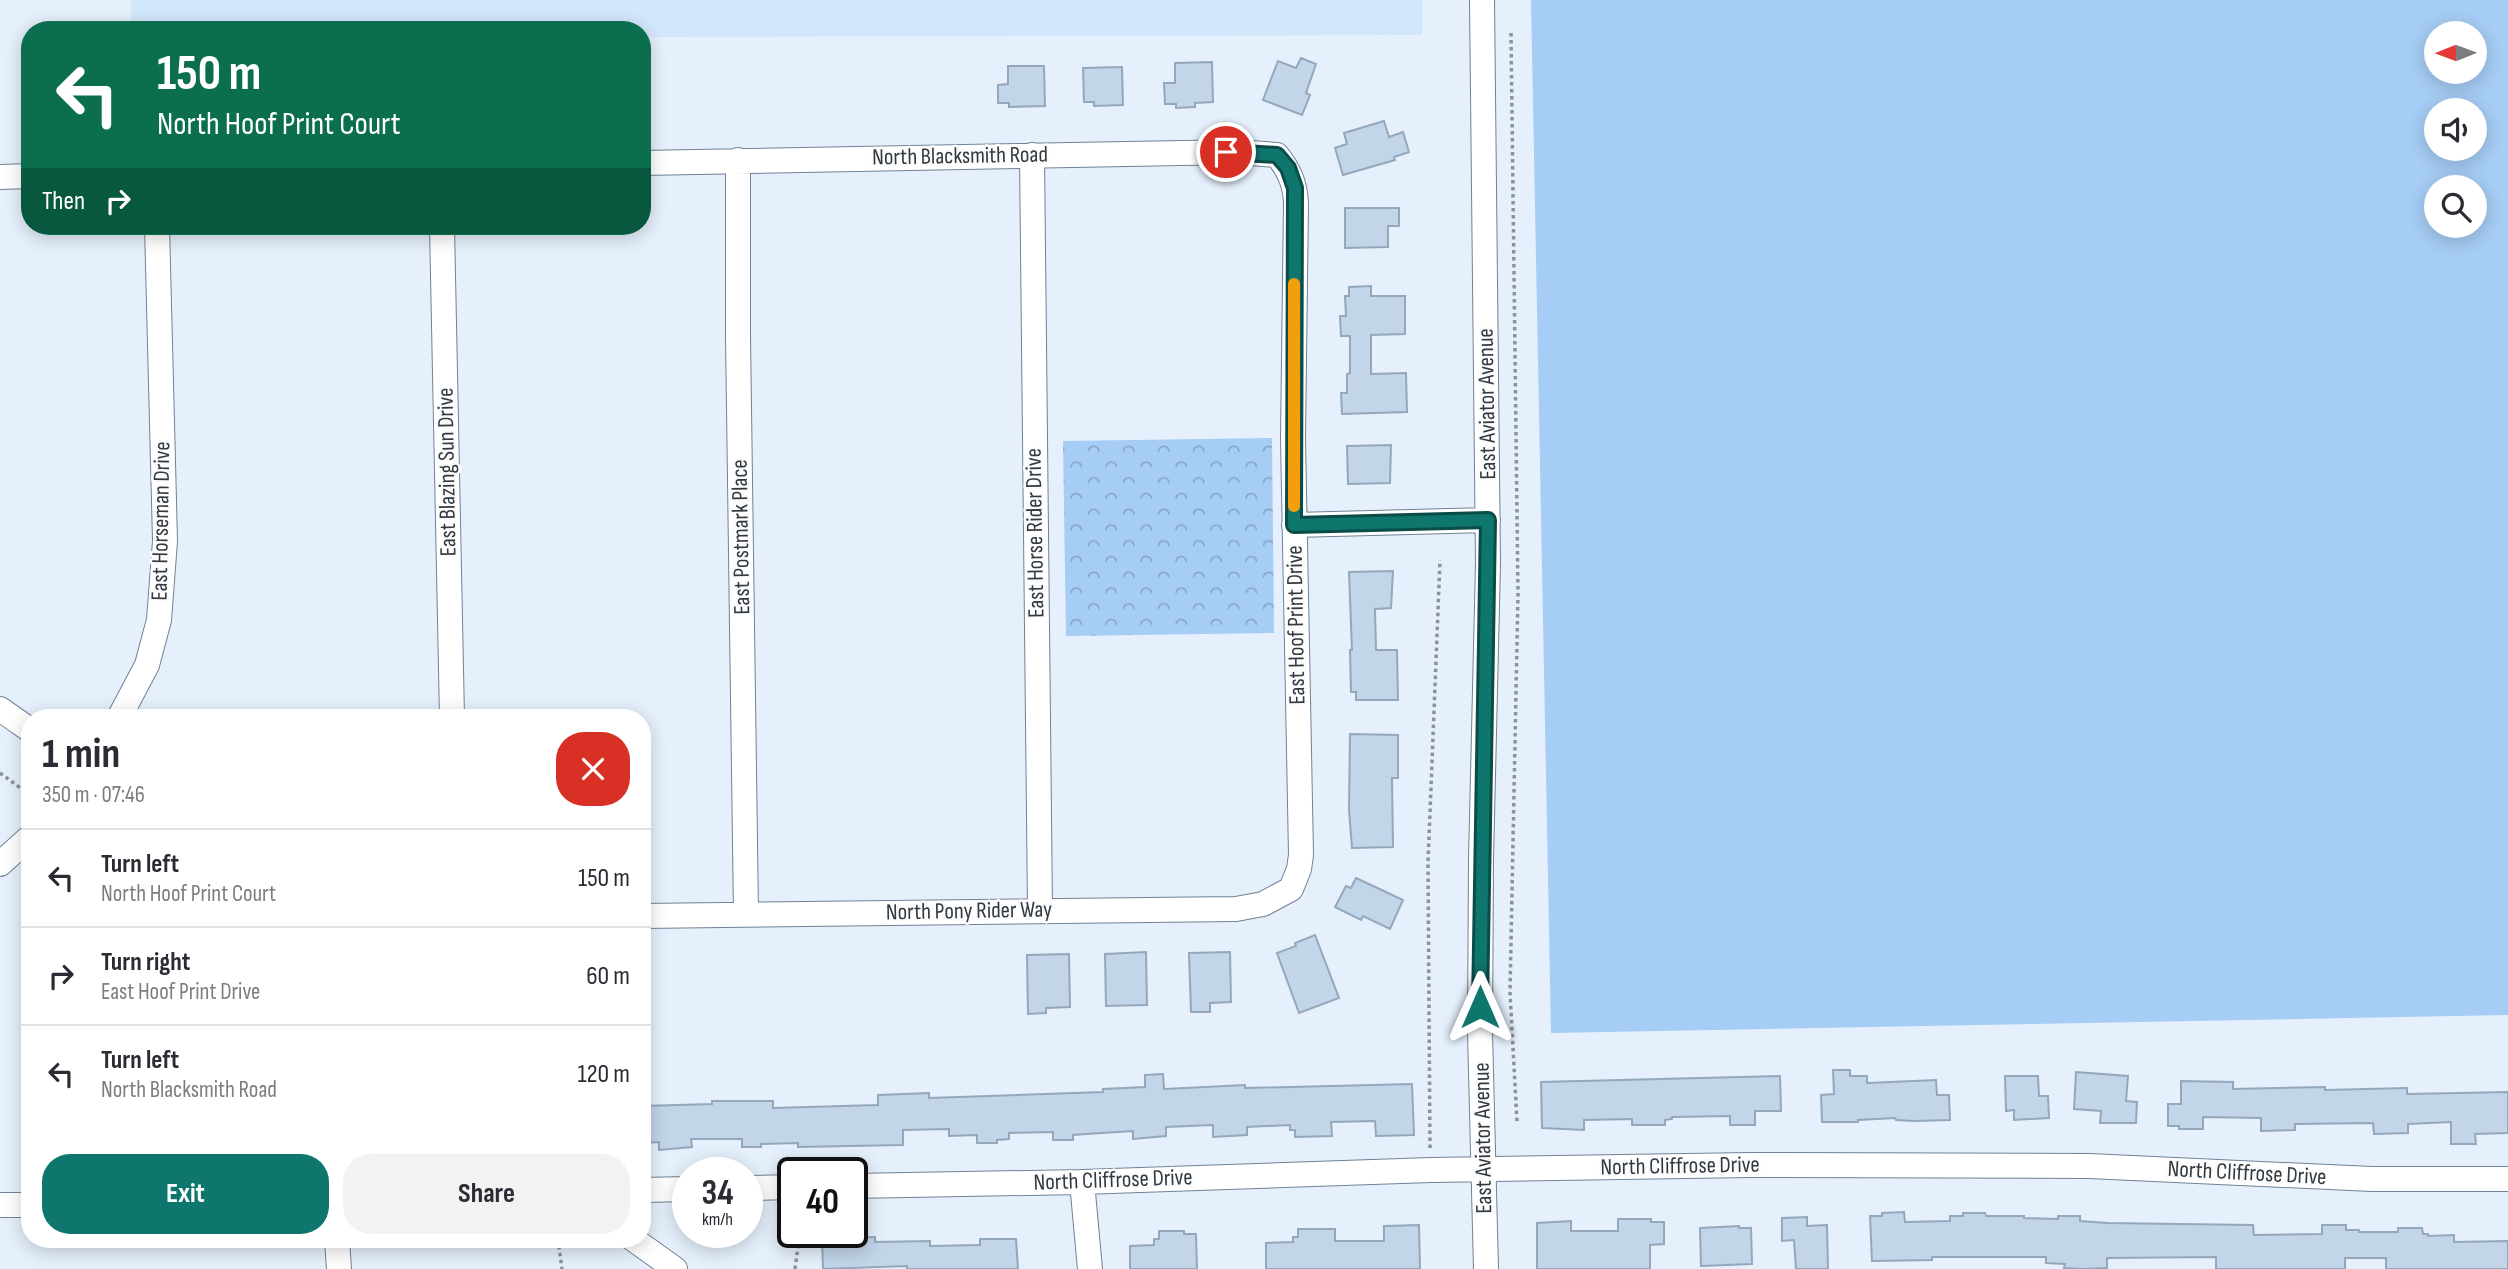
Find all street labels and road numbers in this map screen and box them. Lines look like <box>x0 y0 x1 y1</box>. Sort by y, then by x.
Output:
street label: North Blacksmith Road <box>872 140 1048 172</box>
street label: East Aviator Avenue <box>1472 328 1502 480</box>
street label: East Blazing Sun Drive <box>432 387 462 557</box>
street label: East Horseman Drive <box>146 441 176 601</box>
street label: East Horse Rider Drive <box>1020 448 1050 618</box>
street label: East Postmark Place <box>726 459 756 615</box>
street label: East Hoof Print Drive <box>1281 545 1311 705</box>
street label: North Pony Rider Way <box>886 896 1052 926</box>
street label: East Aviator Avenue <box>1468 1062 1498 1214</box>
street label: North Cliffrose Drive <box>1600 1151 1760 1181</box>
street label: North Cliffrose Drive <box>2167 1155 2327 1191</box>
street label: North Cliffrose Drive <box>1033 1163 1193 1197</box>

